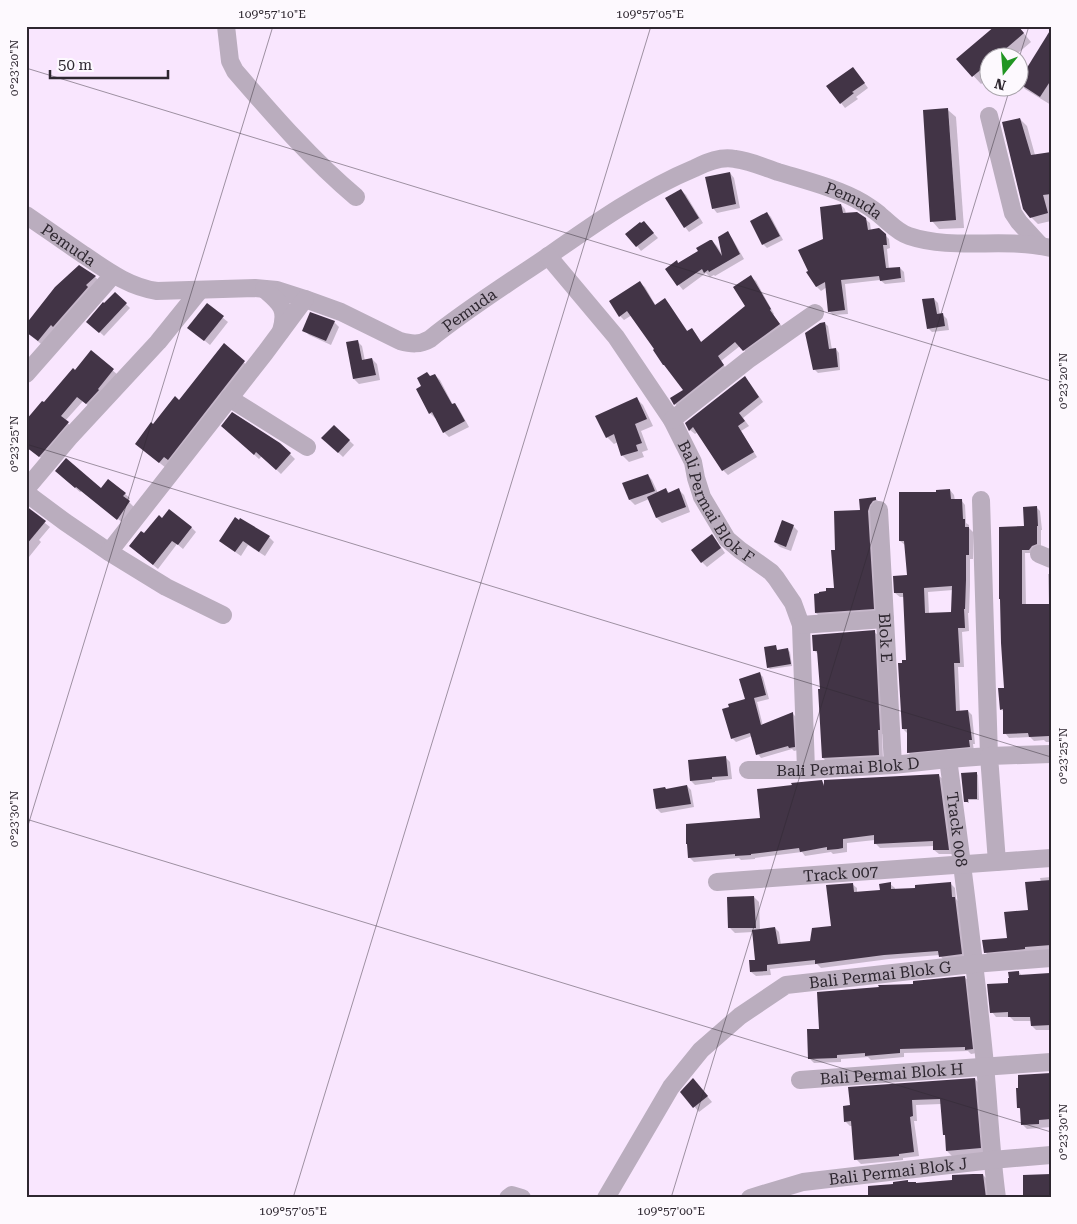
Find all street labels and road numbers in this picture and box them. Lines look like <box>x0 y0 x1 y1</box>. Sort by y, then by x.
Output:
street label: Pemuda <box>823 178 887 223</box>
street label: Pemuda <box>38 219 100 270</box>
street label: Pemuda <box>438 284 500 336</box>
street label: Bali Permai Blok F <box>674 437 758 567</box>
street label: Blok E <box>875 612 897 663</box>
street label: Bali Permai Blok D <box>776 753 920 780</box>
street label: Track 008 <box>943 791 972 868</box>
street label: Track 007 <box>802 861 879 885</box>
street label: Bali Permai Blok G <box>808 957 953 992</box>
street label: Bali Permai Blok H <box>819 1059 964 1088</box>
street label: Bali Permai Blok J <box>827 1153 969 1188</box>

